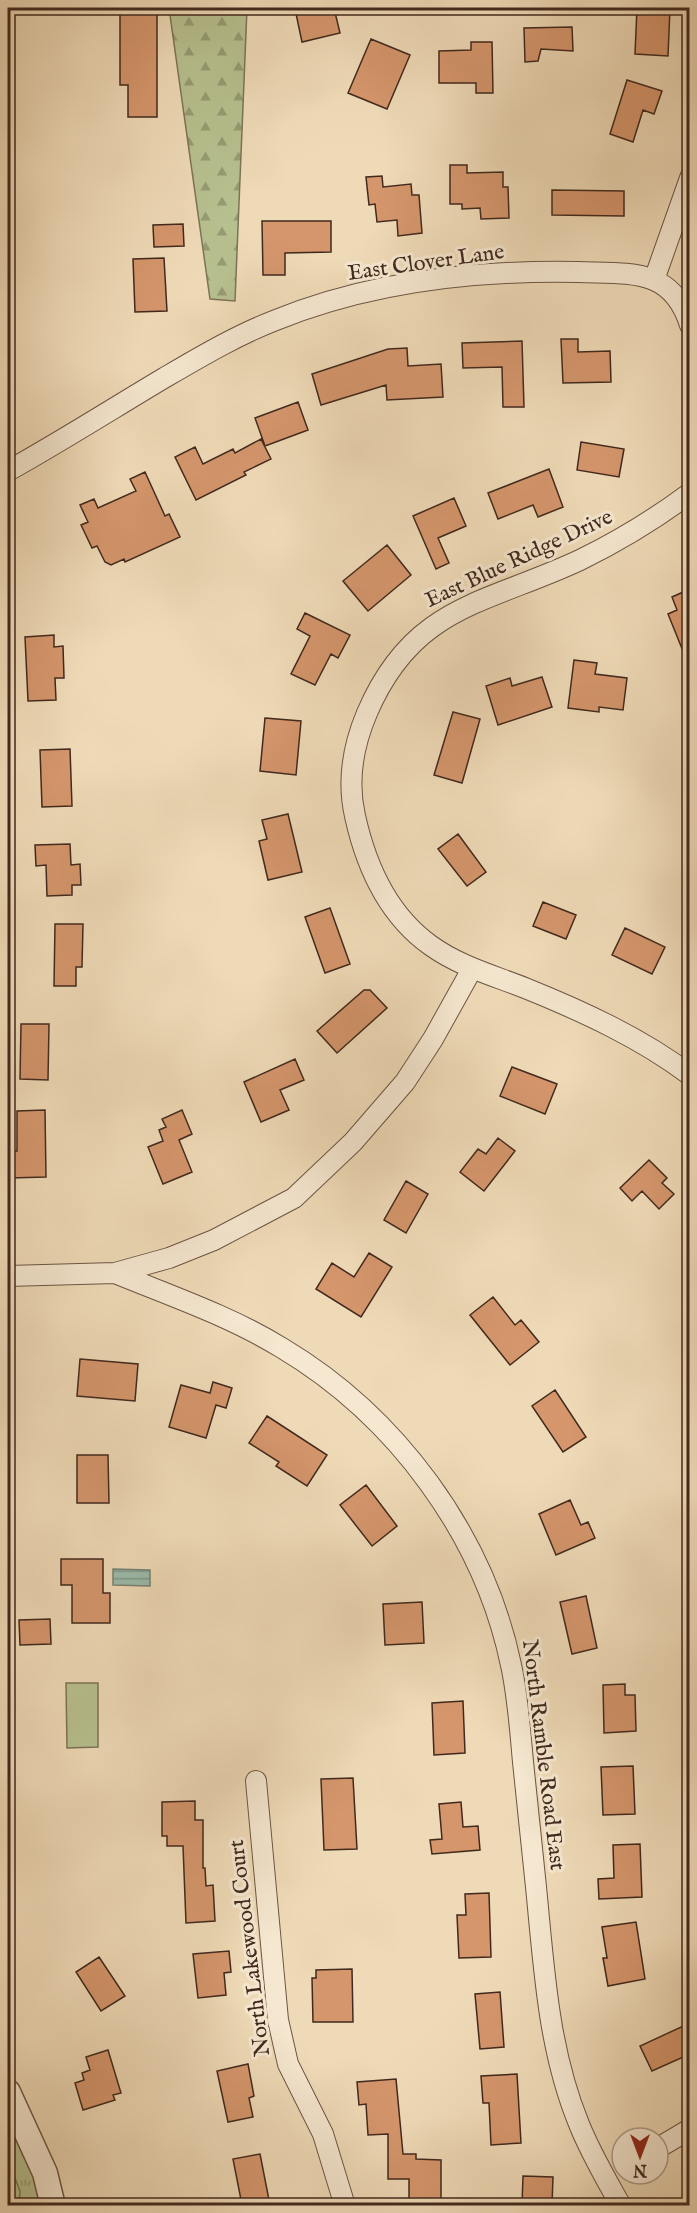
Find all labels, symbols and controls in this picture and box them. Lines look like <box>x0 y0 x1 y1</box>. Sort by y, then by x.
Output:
street label: East Clover Lane <box>346 238 506 288</box>
street label: East Blue Ridge Drive <box>421 503 617 615</box>
street label: North Ramble Road East <box>515 1638 571 1872</box>
street label: North Lakewood Court <box>223 1838 277 2058</box>
north arrow <box>610 2126 670 2186</box>
text: N <box>633 2159 648 2179</box>

